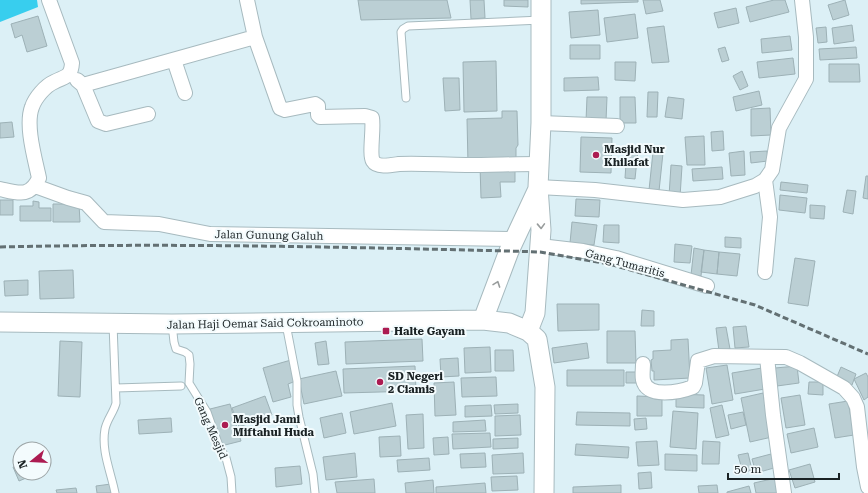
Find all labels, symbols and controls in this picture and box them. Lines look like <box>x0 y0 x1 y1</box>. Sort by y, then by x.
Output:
place label: Masjid Nur Khilafat <box>604 143 665 169</box>
marker: Masjid Nur Khilafat <box>591 150 601 160</box>
one-way arrow <box>537 223 545 229</box>
street label: Jalan Gunung Galuh <box>214 228 324 243</box>
street label: Gang Tumaritis <box>584 247 666 280</box>
one-way arrow <box>492 280 500 287</box>
street label: Jalan Haji Oemar Said Cokroaminoto <box>166 315 364 332</box>
place label: Halte Gayam <box>394 325 465 338</box>
marker: Halte Gayam <box>381 326 391 336</box>
place label: SD Negeri 2 Ciamis <box>388 370 443 396</box>
marker: SD Negeri 2 Ciamis <box>375 377 385 387</box>
street label: Gang Mesjid <box>191 395 230 461</box>
place label: Masjid Jami Miftahul Huda <box>233 413 315 439</box>
marker: Masjid Jami Miftahul Huda <box>220 420 230 430</box>
north arrow <box>12 441 52 481</box>
scale bar <box>728 455 839 481</box>
text: N <box>15 457 30 470</box>
text: 50 m <box>734 462 761 476</box>

